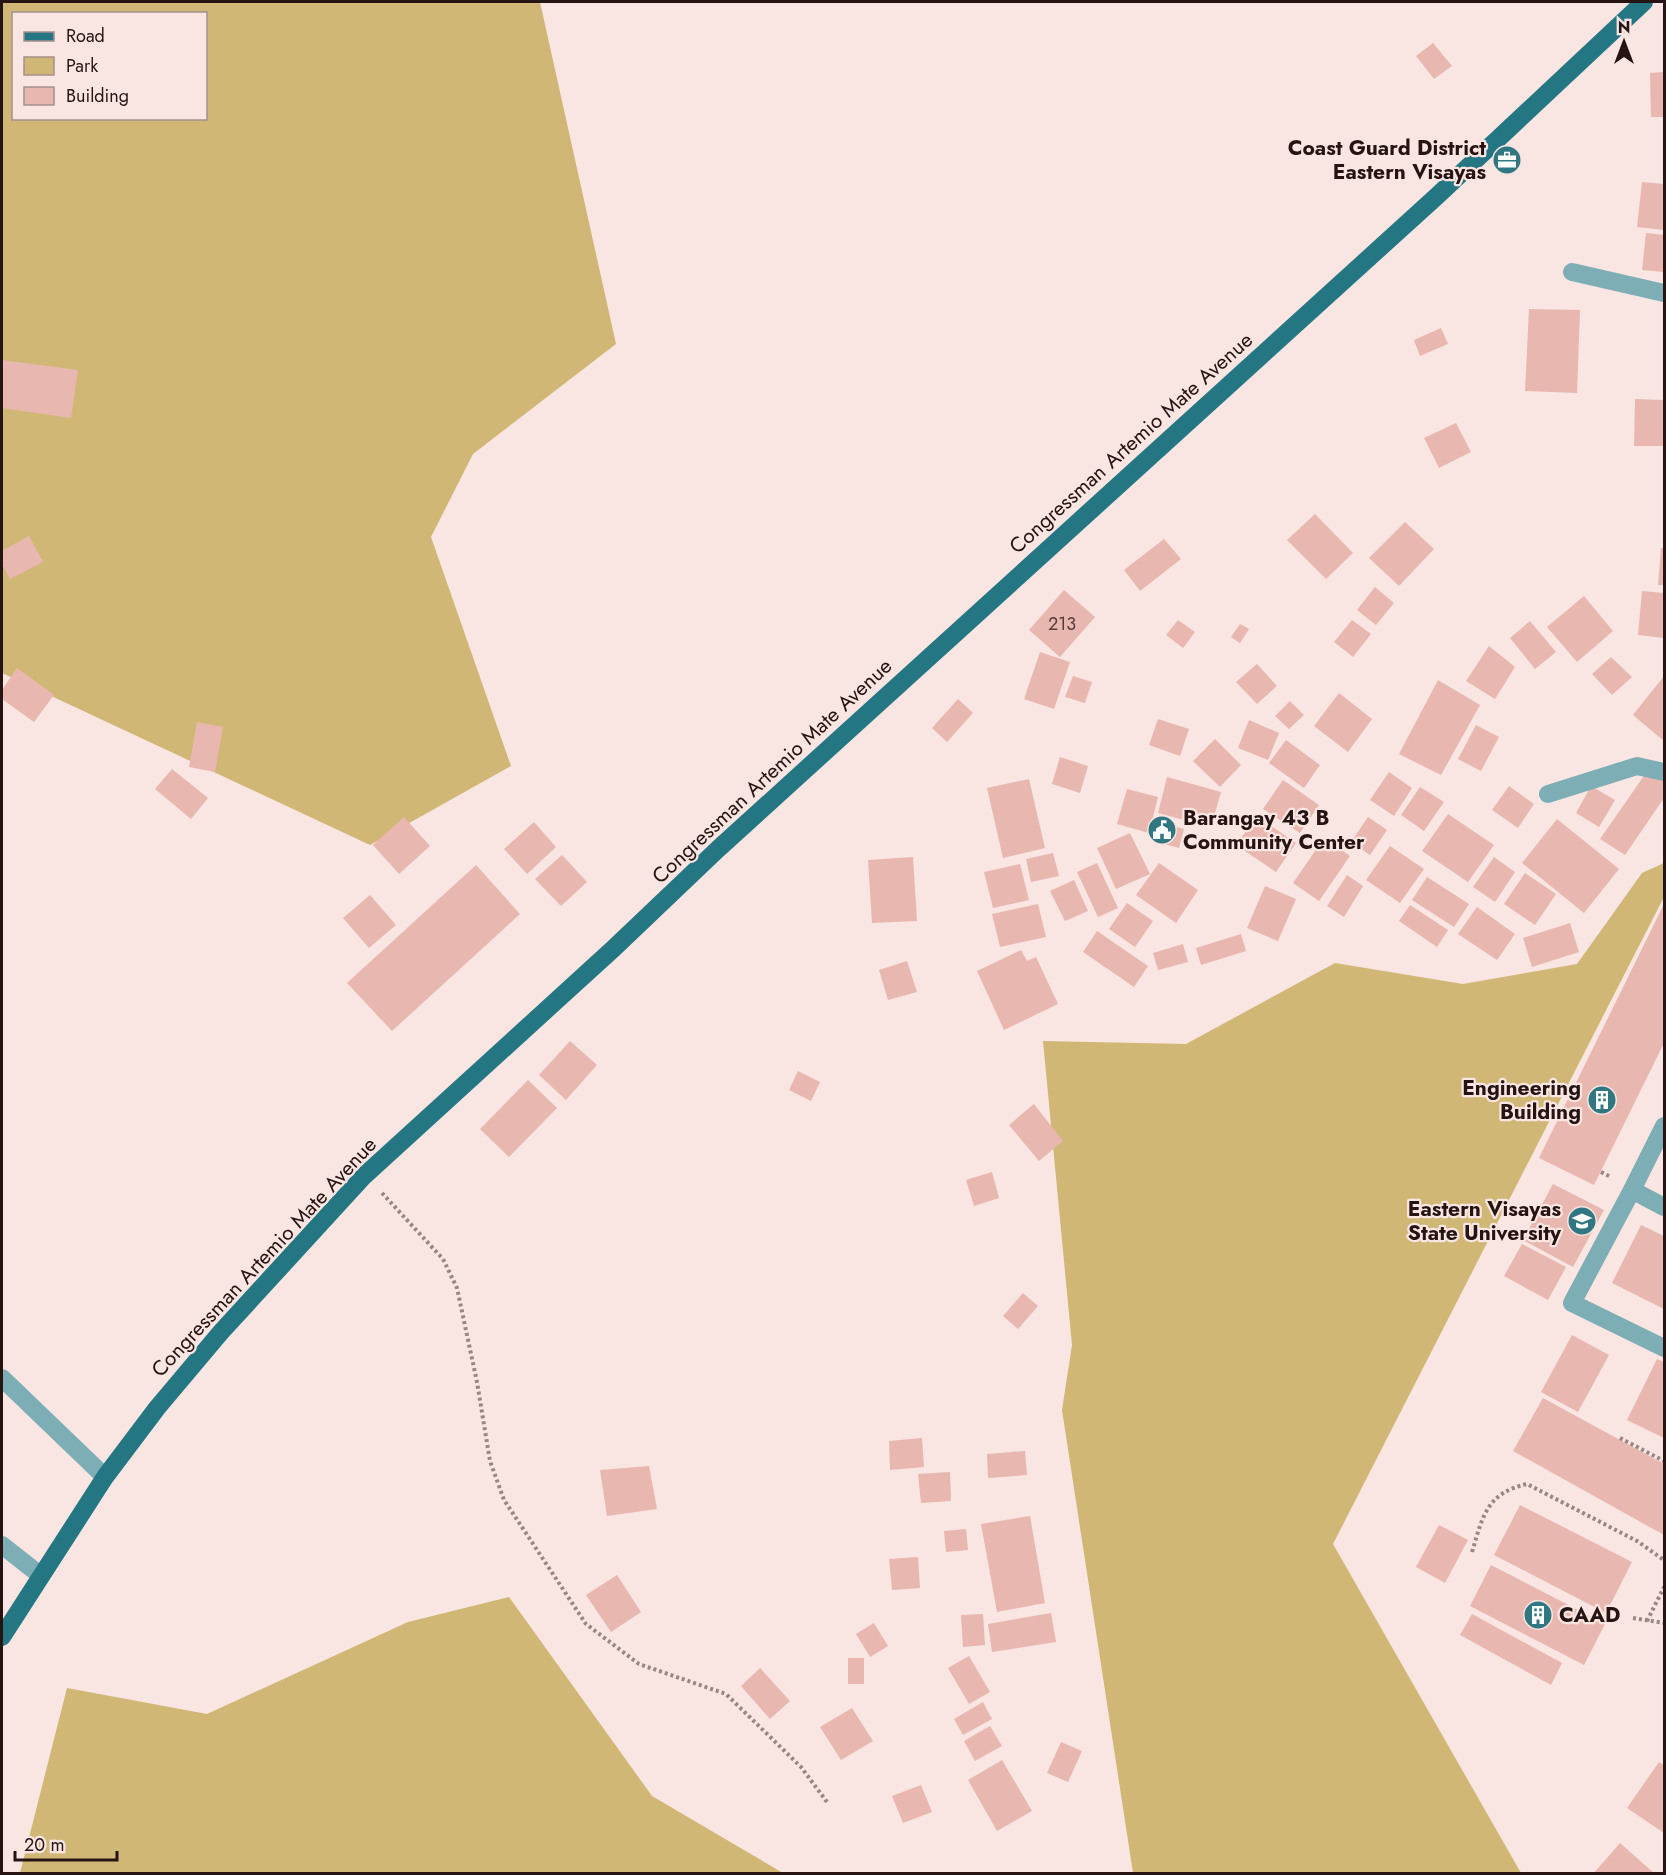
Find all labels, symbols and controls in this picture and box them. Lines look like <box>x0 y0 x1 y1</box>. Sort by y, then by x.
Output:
legend <box>12 12 207 120</box>
north arrow <box>1594 12 1654 72</box>
text: N <box>1618 16 1630 39</box>
text: Road <box>66 23 105 49</box>
text: Park <box>66 53 98 79</box>
text: Building <box>66 83 129 109</box>
place label: Coast Guard District Eastern Visayas <box>1288 133 1486 187</box>
office icon: Coast Guard District Eastern Visayas <box>1491 144 1523 176</box>
street label: Congressman Artemio Mate Avenue <box>1003 325 1260 561</box>
house number: 213 <box>1048 611 1076 637</box>
street label: Congressman Artemio Mate Avenue <box>645 651 899 891</box>
place label: Barangay 43 B Community Center <box>1183 803 1365 857</box>
public building icon: Barangay 43 B Community Center <box>1146 814 1178 846</box>
place label: Engineering Building <box>1462 1073 1581 1127</box>
building icon: Engineering Building <box>1586 1084 1618 1116</box>
street label: Congressman Artemio Mate Avenue <box>144 1130 384 1384</box>
place label: Eastern Visayas State University <box>1408 1194 1562 1248</box>
school or university icon: Eastern Visayas State University <box>1566 1205 1598 1237</box>
building icon: CAAD <box>1522 1599 1554 1631</box>
place label: CAAD <box>1559 1600 1620 1630</box>
scale bar <box>15 1824 117 1862</box>
text: 20 m <box>24 1832 64 1858</box>

